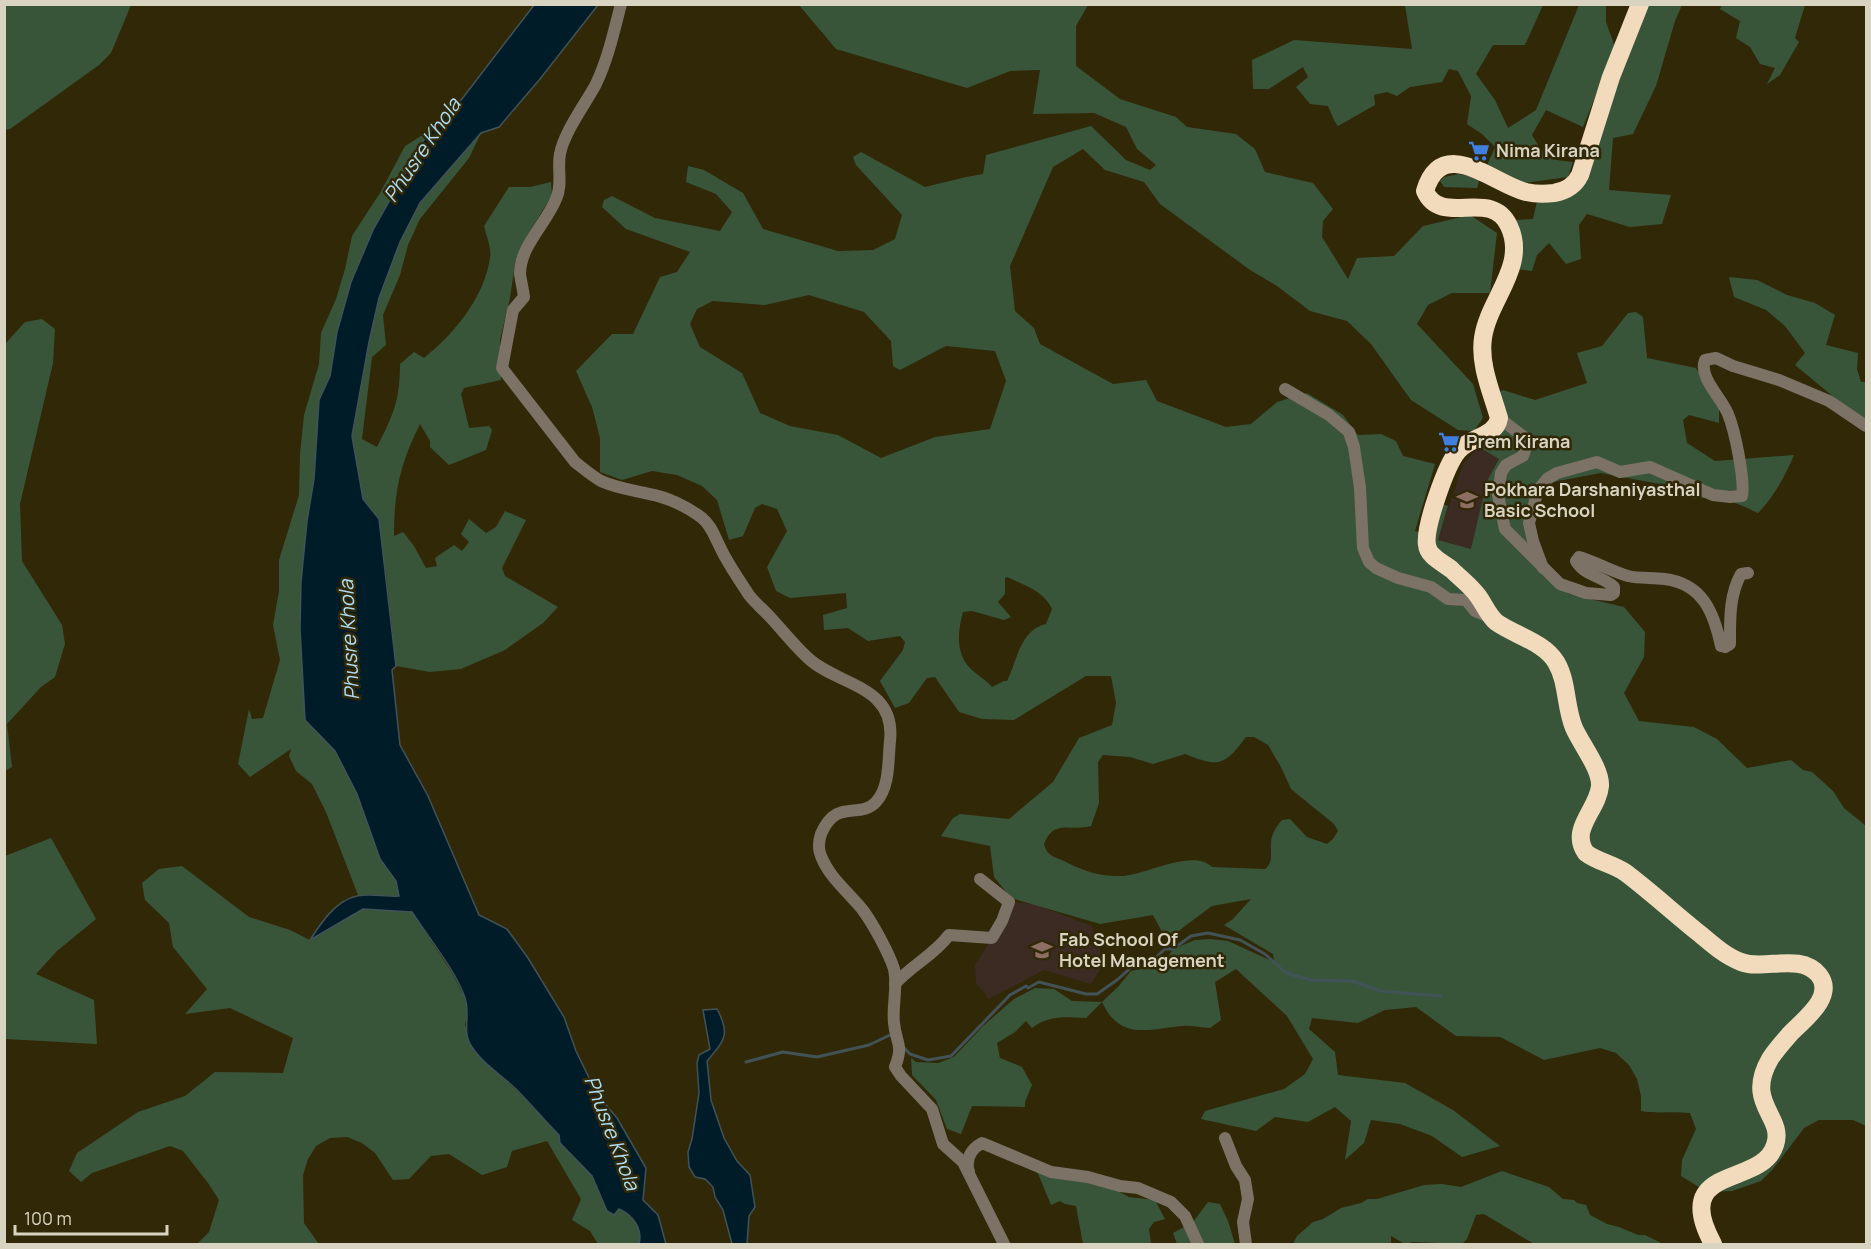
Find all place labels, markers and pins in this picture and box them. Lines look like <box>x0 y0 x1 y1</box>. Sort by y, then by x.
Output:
place label: Nima Kirana <box>1496 138 1600 162</box>
supermarket icon: Nima Kirana <box>1467 139 1491 163</box>
place label: Prem Kirana <box>1466 429 1571 453</box>
supermarket icon: Prem Kirana <box>1437 430 1461 454</box>
place label: Pokhara Darshaniyasthal Basic School <box>1484 477 1700 522</box>
school or university icon: Pokhara Darshaniyasthal Basic School <box>1455 488 1479 512</box>
place label: Fab School Of Hotel Management <box>1059 927 1225 972</box>
school or university icon: Fab School Of Hotel Management <box>1030 938 1054 962</box>

